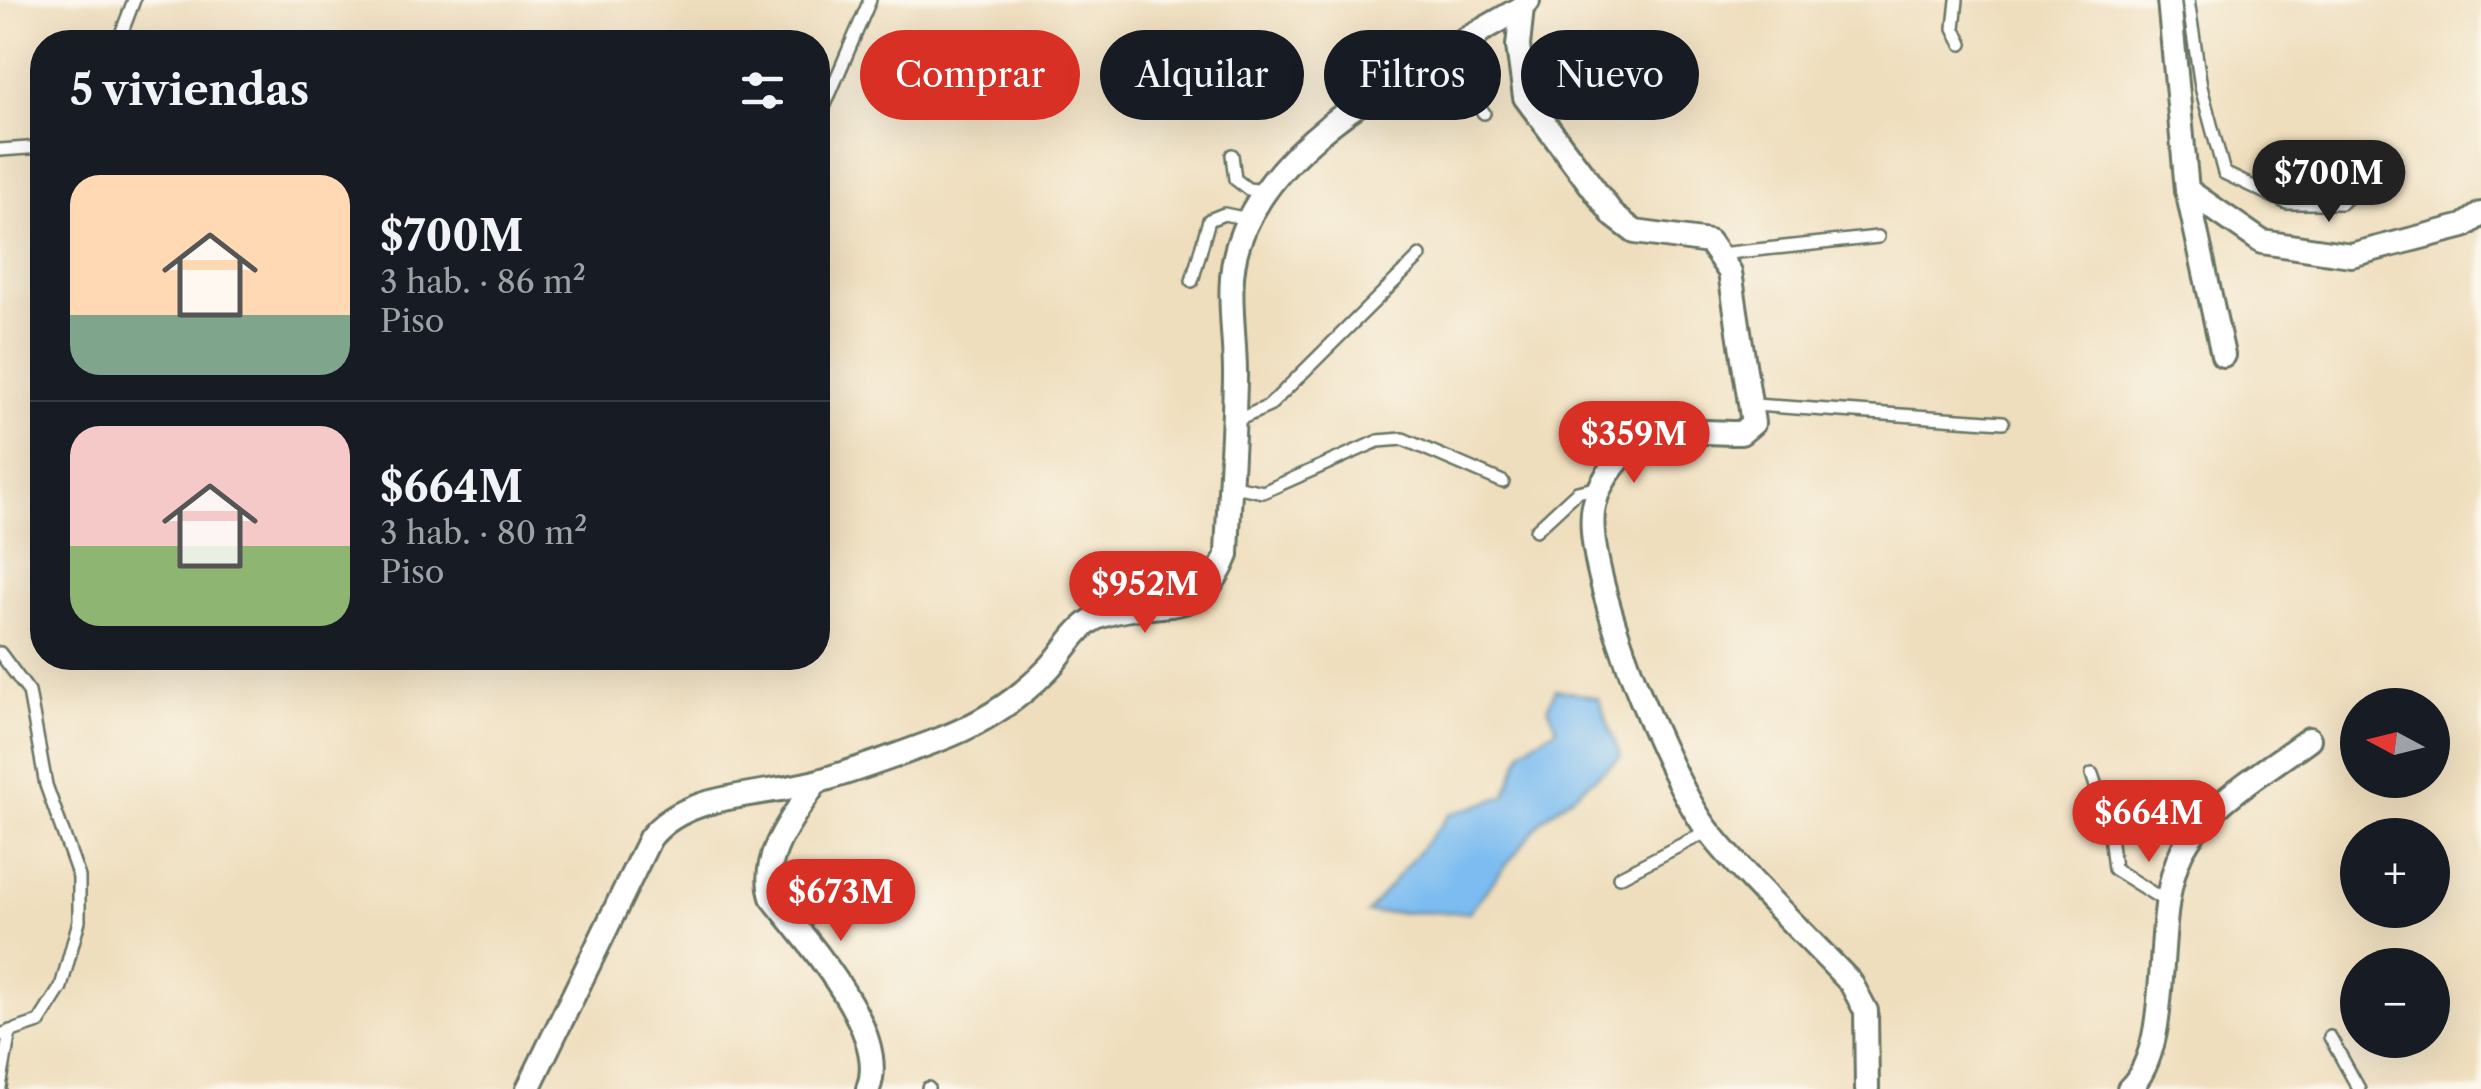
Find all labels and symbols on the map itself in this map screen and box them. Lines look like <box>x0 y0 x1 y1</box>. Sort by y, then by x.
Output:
pin: $700M <box>2259 140 2399 225</box>
pin: $359M <box>1564 401 1704 486</box>
pin: $952M <box>1075 551 1215 636</box>
north arrow <box>2340 688 2450 798</box>
pin: $664M <box>2079 780 2219 865</box>
pin: $673M <box>771 859 911 944</box>

